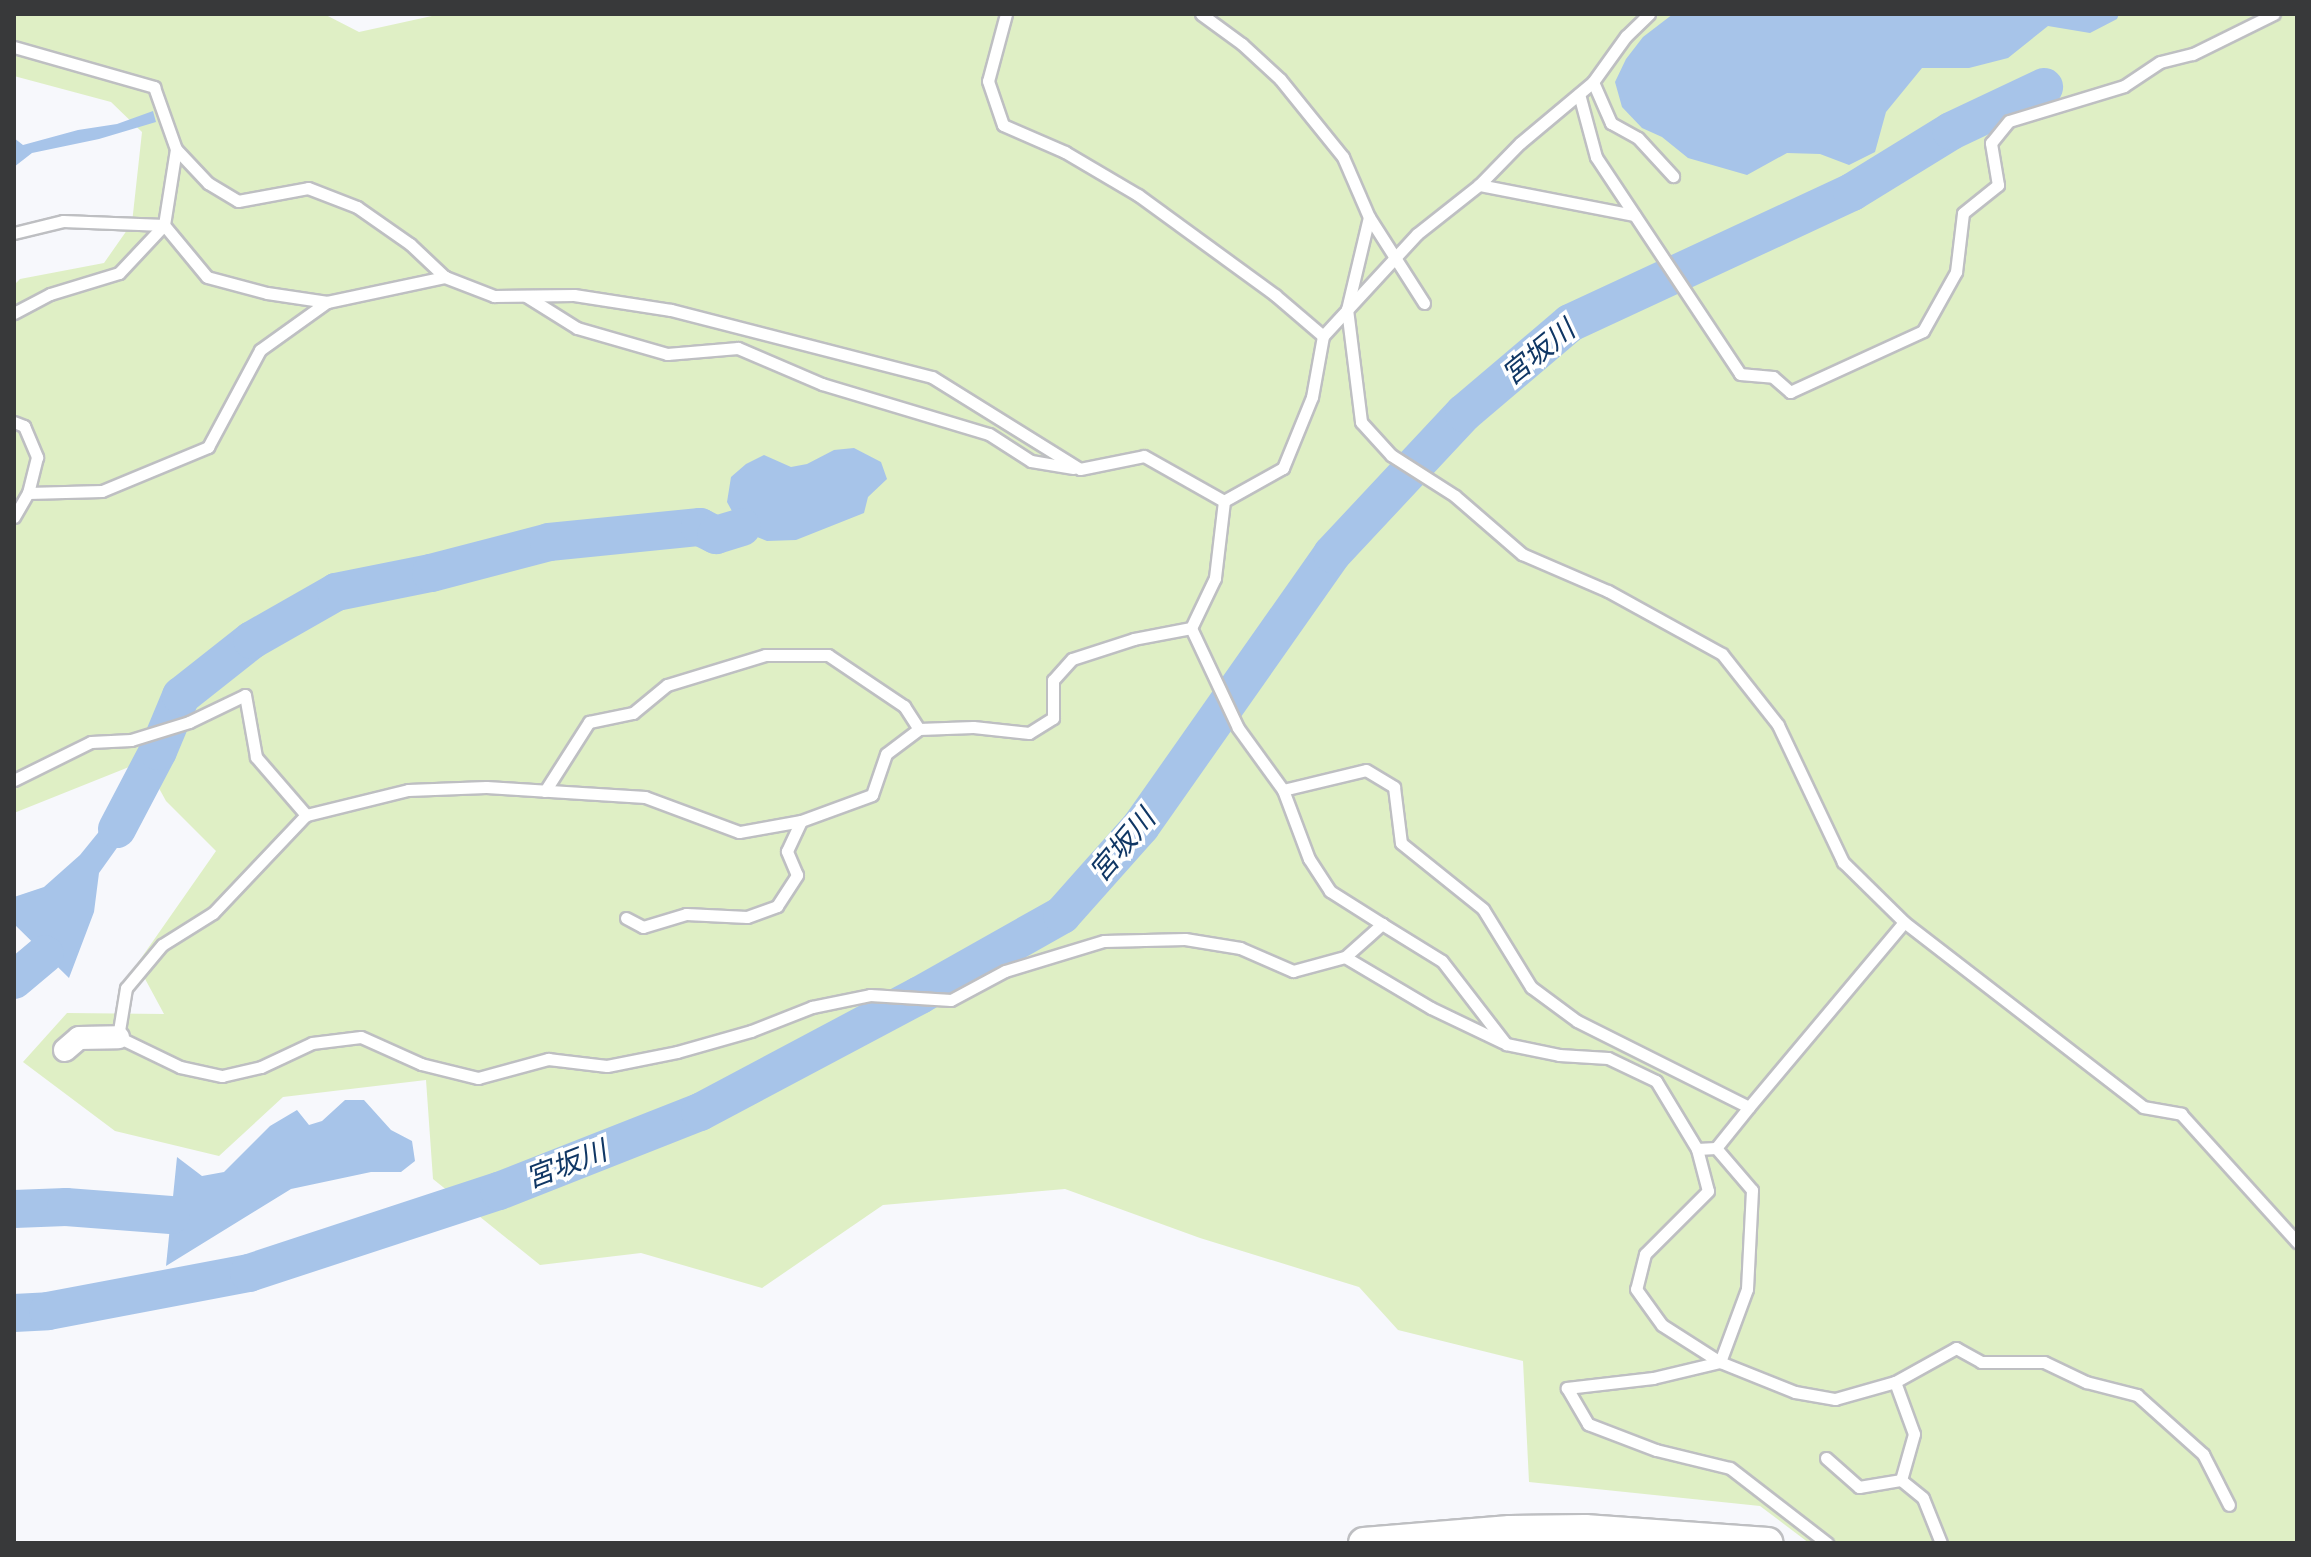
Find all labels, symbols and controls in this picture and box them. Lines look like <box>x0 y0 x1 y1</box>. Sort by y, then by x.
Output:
water label: 宮坂川 <box>1495 313 1581 391</box>
water label: 宮坂川 <box>1082 802 1162 888</box>
water label: 宮坂川 <box>521 1133 611 1195</box>

